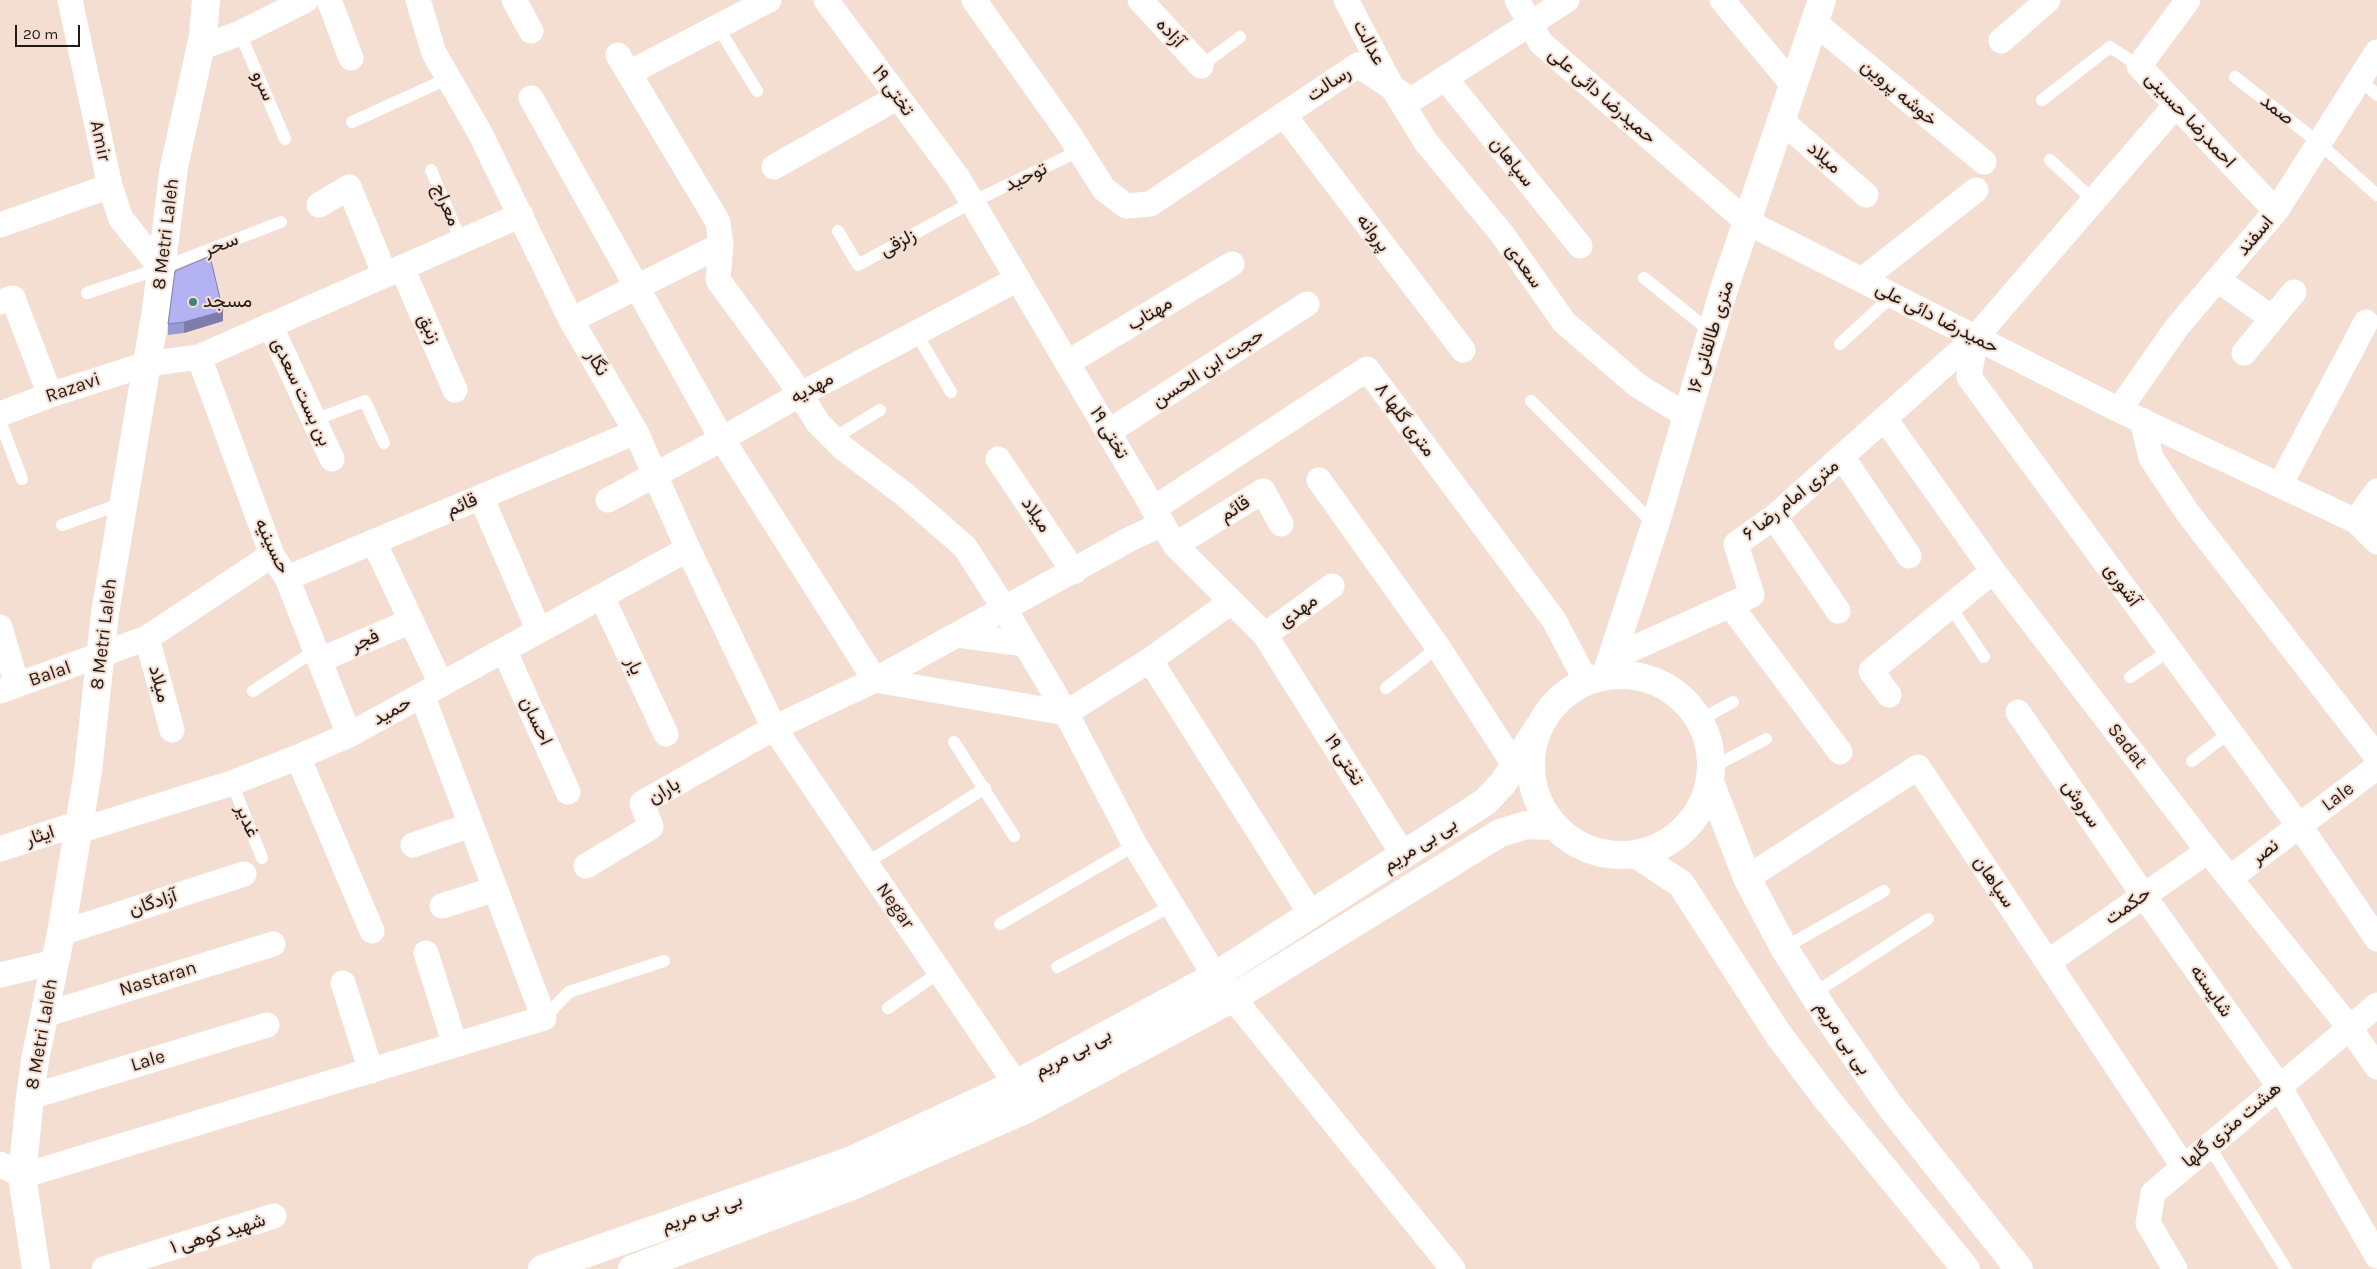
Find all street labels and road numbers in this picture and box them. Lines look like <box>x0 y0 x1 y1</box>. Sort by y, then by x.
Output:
street label: آزاده <box>1151 14 1189 52</box>
street label: عدالت <box>1348 17 1390 69</box>
street label: حمیدرضا دائی علی <box>1543 43 1661 149</box>
street label: خوشه پروین <box>1856 54 1942 132</box>
street label: تختی ۱۹ <box>867 61 919 121</box>
street label: رسالت <box>1303 61 1355 107</box>
street label: احمدرضا حسینی <box>2140 67 2240 173</box>
street label: سرو <box>247 68 279 104</box>
street label: صمد <box>2255 90 2299 130</box>
street label: Amir <box>85 118 115 164</box>
street label: سپاهان <box>1485 132 1539 192</box>
street label: میلاد <box>1802 137 1846 179</box>
street label: توحید <box>1001 157 1051 197</box>
street label: 8 Metri Laleh <box>148 177 184 291</box>
street label: معراج <box>427 180 465 230</box>
street label: پروانه <box>1351 209 1395 257</box>
street label: اسفند <box>2232 211 2278 261</box>
street label: زلزقی <box>876 224 920 262</box>
street label: سحر <box>200 228 242 262</box>
street label: سعدی <box>1501 239 1547 293</box>
street label: حمیدرضا دائی علی <box>1871 277 2003 359</box>
street label: ۱۶ متری طالقانی <box>1683 278 1739 396</box>
street label: مهتاب <box>1123 292 1177 336</box>
street label: زنبق <box>412 310 446 348</box>
street label: حجت ابن الحسن <box>1148 323 1268 413</box>
street label: بن بست سعدی <box>266 334 336 450</box>
street label: نگار <box>580 346 614 380</box>
street label: مهدیه <box>787 367 837 409</box>
street label: Razavi <box>42 368 104 408</box>
street label: ۸ متری گلها <box>1370 378 1440 462</box>
street label: تختی ۱۹ <box>1085 403 1133 463</box>
street label: ۶ متری امام رضا <box>1738 454 1844 546</box>
street label: قائم <box>443 488 481 522</box>
street label: قائم <box>1216 491 1254 527</box>
street label: میلاد <box>1016 493 1056 537</box>
street label: حسینیه <box>249 515 295 577</box>
street label: آشوری <box>2099 559 2145 611</box>
street label: 8 Metri Laleh <box>86 577 122 691</box>
street label: مهدی <box>1274 589 1322 633</box>
street label: فجر <box>347 625 383 657</box>
street label: یار <box>620 653 648 679</box>
street label: Balal <box>26 656 74 692</box>
street label: میلاد <box>143 663 175 705</box>
street label: حمید <box>369 691 415 731</box>
street label: احسان <box>515 693 557 749</box>
street label: Sadat <box>2102 719 2152 773</box>
street label: تختی ۱۹ <box>1319 730 1369 790</box>
street label: باران <box>644 773 684 809</box>
street label: سروش <box>2057 776 2105 832</box>
street label: Lale <box>2317 778 2359 816</box>
street label: غدیر <box>230 801 264 841</box>
street label: بی بی مریم <box>1379 813 1461 877</box>
street label: ایثار <box>23 821 57 851</box>
street label: نصر <box>2247 834 2283 870</box>
street label: سپاهان <box>1968 852 2020 912</box>
street label: Negar <box>871 879 919 933</box>
street label: حکمت <box>2101 882 2155 930</box>
street label: آزادگان <box>126 885 180 921</box>
street label: Nastaran <box>116 956 200 1002</box>
street label: شایسته <box>2185 960 2237 1022</box>
street label: 8 Metri Laleh <box>21 977 63 1091</box>
street label: بی بی مریم <box>1810 997 1876 1079</box>
street label: بی بی مریم <box>1031 1023 1115 1083</box>
street label: Lale <box>128 1045 168 1077</box>
street label: هشت متری گلها <box>2178 1077 2286 1173</box>
street label: بی بی مریم <box>659 1189 745 1237</box>
street label: شهید کوهی ۱ <box>168 1209 268 1259</box>

